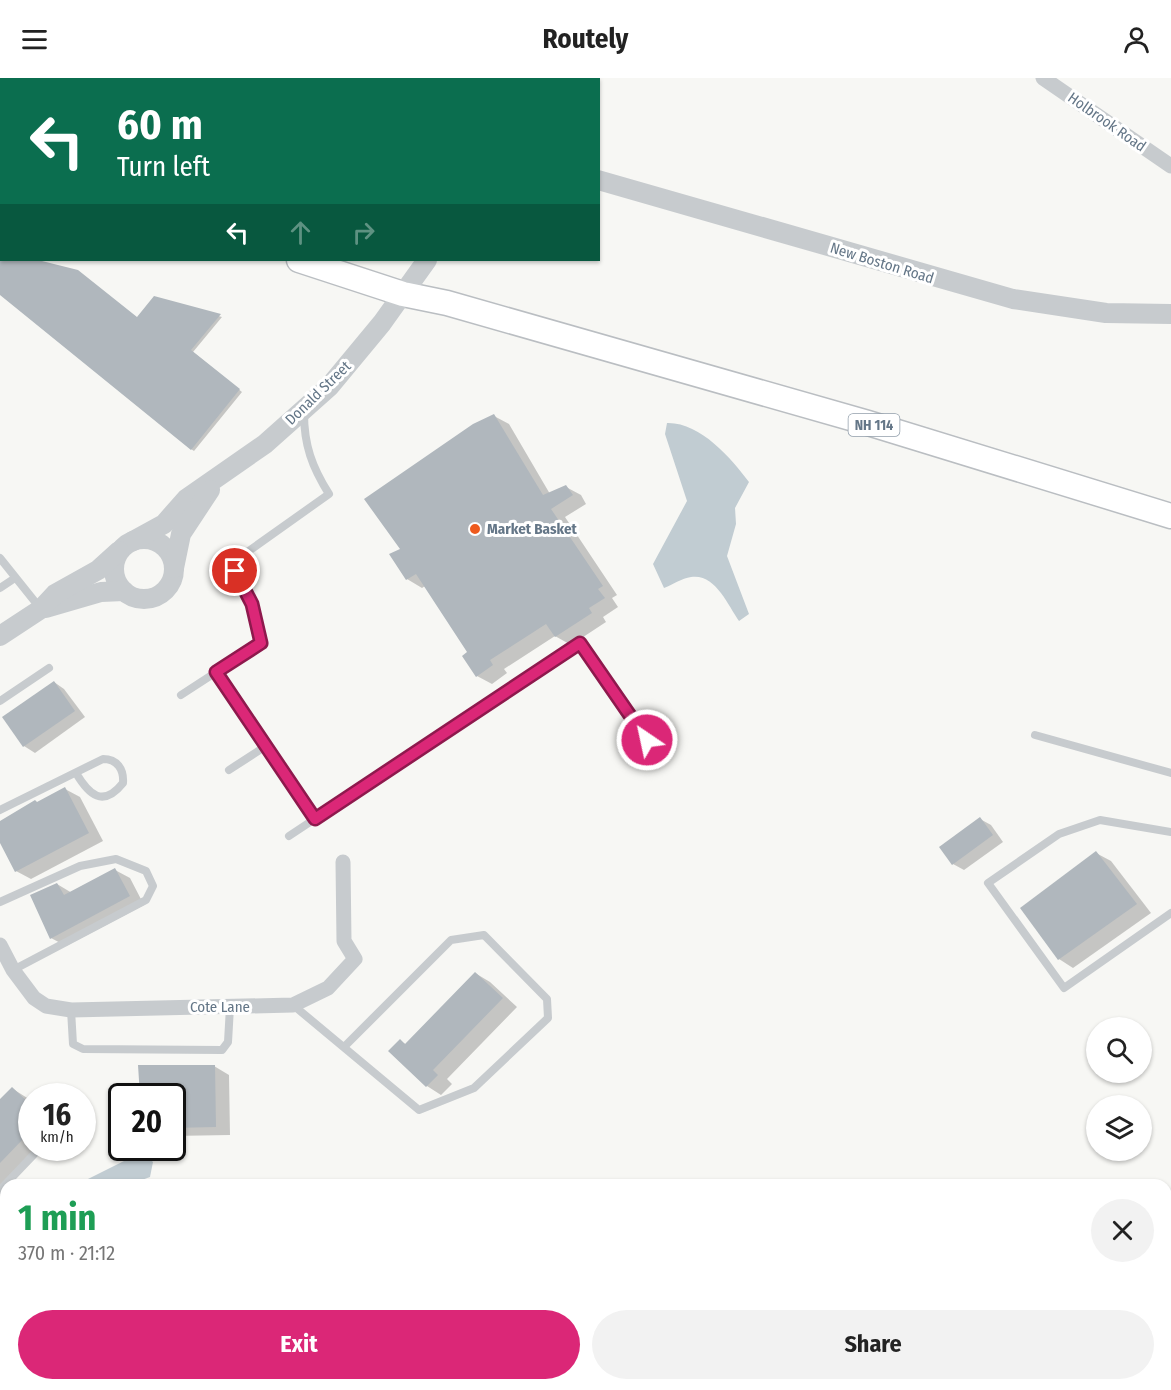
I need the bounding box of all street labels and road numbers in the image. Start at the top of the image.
street label: Holbrook Road [1065,88,1149,156]
street label: New Boston Road [828,239,936,287]
street label: Donald Street [282,357,355,429]
road number: NH 114 [848,414,900,436]
street label: Cote Lane [190,998,250,1016]

